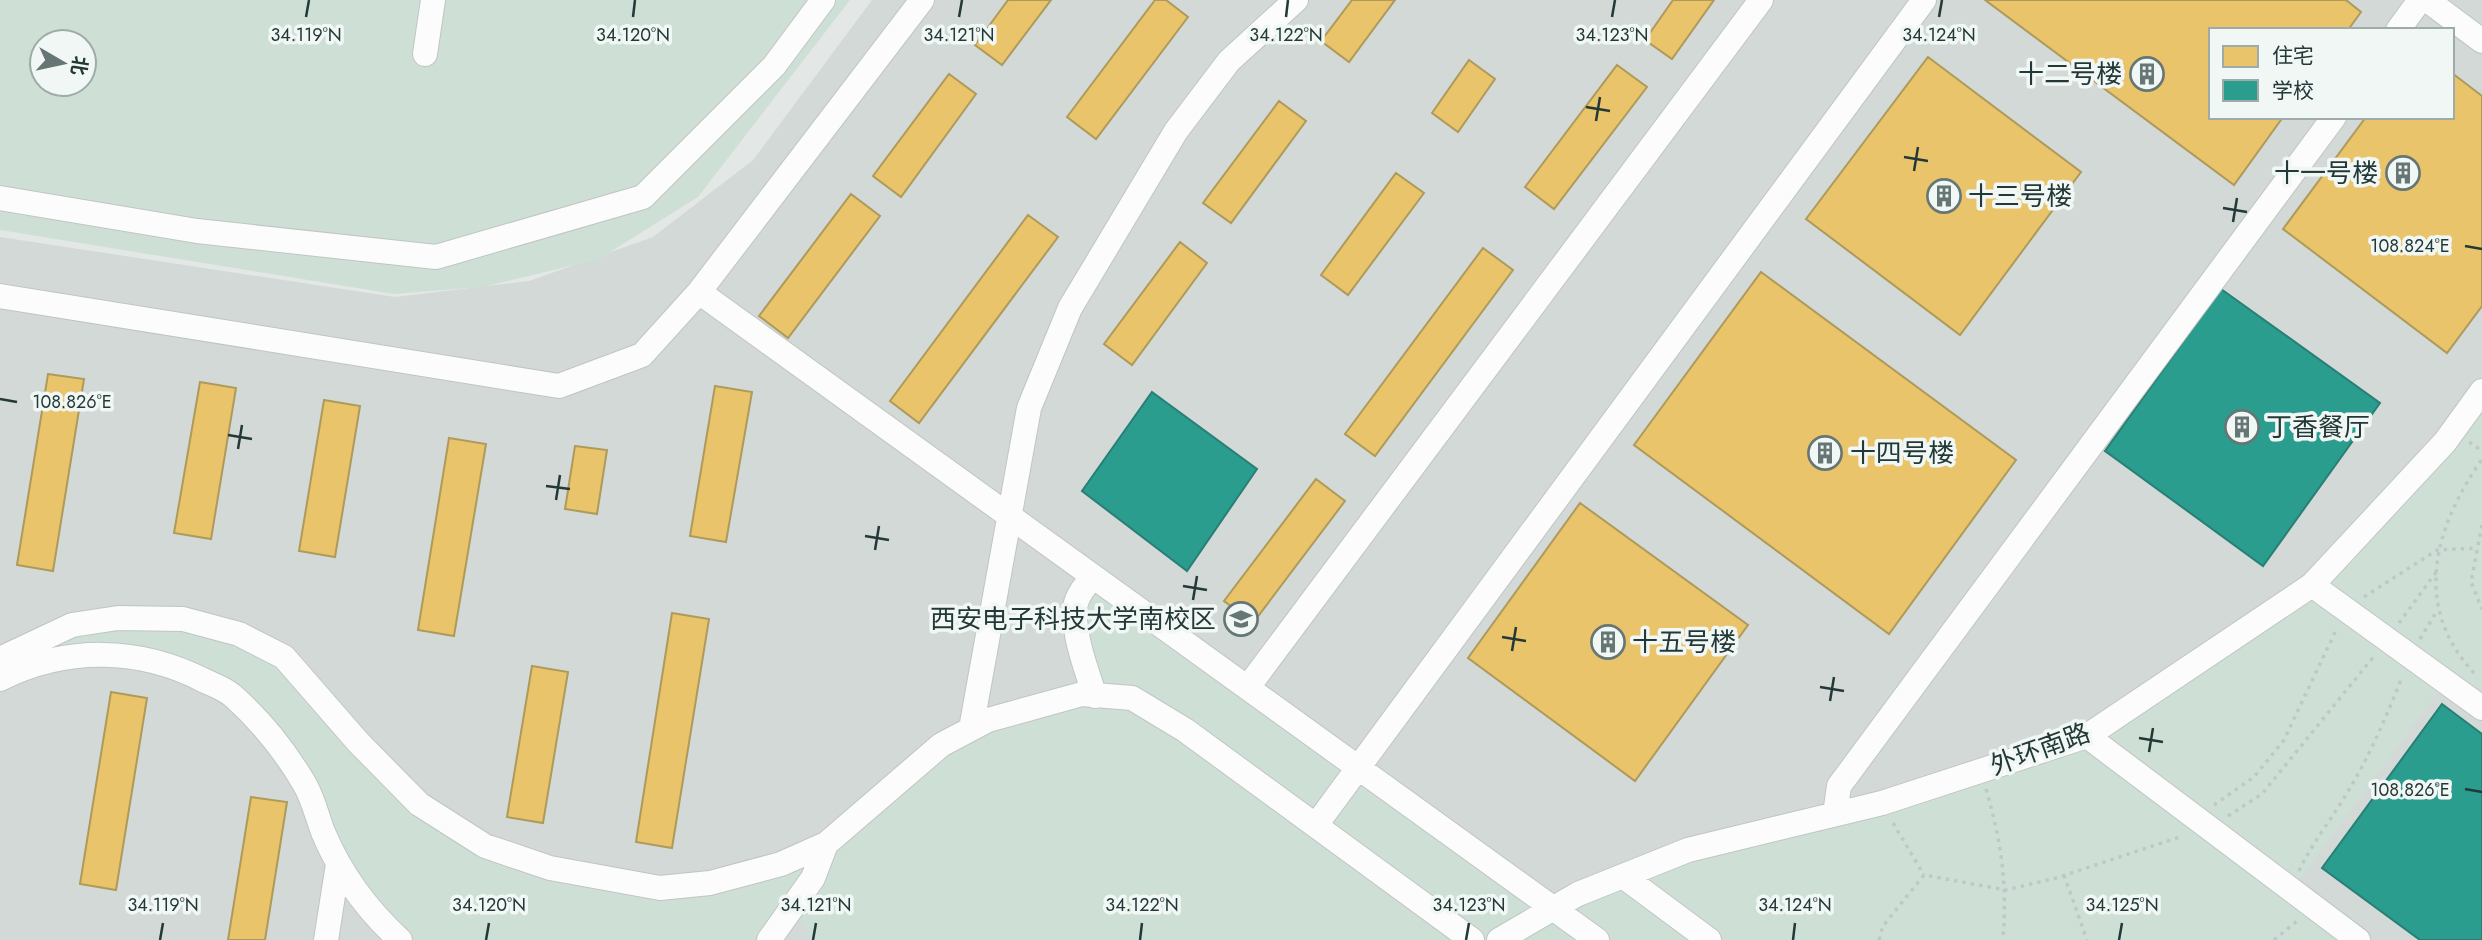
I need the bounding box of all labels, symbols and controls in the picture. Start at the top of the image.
text: 34.119°N [270,22,342,48]
text: 34.120°N [596,22,670,48]
text: 34.121°N [923,22,995,48]
text: 34.122°N [1249,22,1323,48]
text: 34.123°N [1576,22,1648,48]
text: 34.124°N [1902,22,1976,48]
north arrow [28,28,98,98]
legend [2209,28,2454,119]
text: 住宅 [2272,41,2314,71]
text: 北 [64,54,94,77]
place label: 十二号楼 [2018,55,2122,93]
building icon: 十二号楼 [2128,55,2166,93]
text: 学校 [2272,76,2314,106]
place label: 十一号楼 [2274,154,2378,192]
building icon: 十一号楼 [2384,154,2422,192]
building icon: 十三号楼 [1925,177,1963,215]
place label: 十三号楼 [1968,177,2072,215]
text: 108.824°E [2370,233,2450,259]
text: 108.826°E [32,389,112,415]
building icon: 丁香餐厅 [2223,408,2261,446]
place label: 丁香餐厅 [2266,408,2370,446]
building icon: 十四号楼 [1806,434,1844,472]
place label: 十四号楼 [1850,434,1954,472]
place label: 西安电子科技大学南校区 [930,600,1216,638]
school or university icon: 西安电子科技大学南校区 [1222,600,1260,638]
building icon: 十五号楼 [1589,623,1627,661]
place label: 十五号楼 [1632,623,1736,661]
street label: 外环南路 [1985,713,2095,785]
text: 108.826°E [2370,777,2450,803]
text: 34.119°N [127,892,199,918]
text: 34.120°N [452,892,526,918]
text: 34.121°N [780,892,852,918]
text: 34.122°N [1105,892,1179,918]
text: 34.123°N [1433,892,1505,918]
text: 34.124°N [1758,892,1832,918]
text: 34.125°N [2085,892,2159,918]

